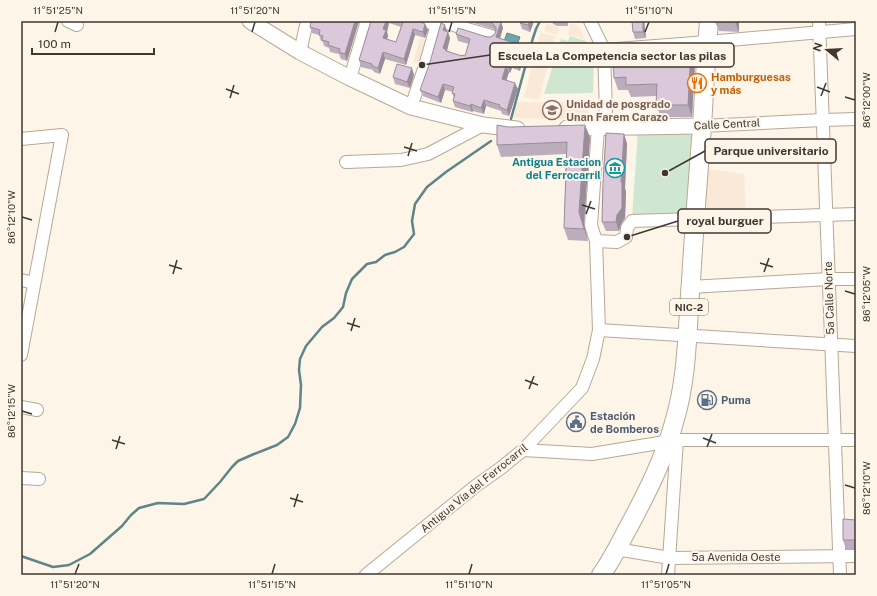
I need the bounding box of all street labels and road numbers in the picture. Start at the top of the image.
street label: Calle Central [694,116,760,132]
street label: 5a Calle Norte [822,261,836,335]
road number: NIC-2 [670,299,708,315]
street label: Antigua Vía del Ferrocarril [418,441,530,535]
street label: 5a Avenida Oeste [691,551,781,563]

